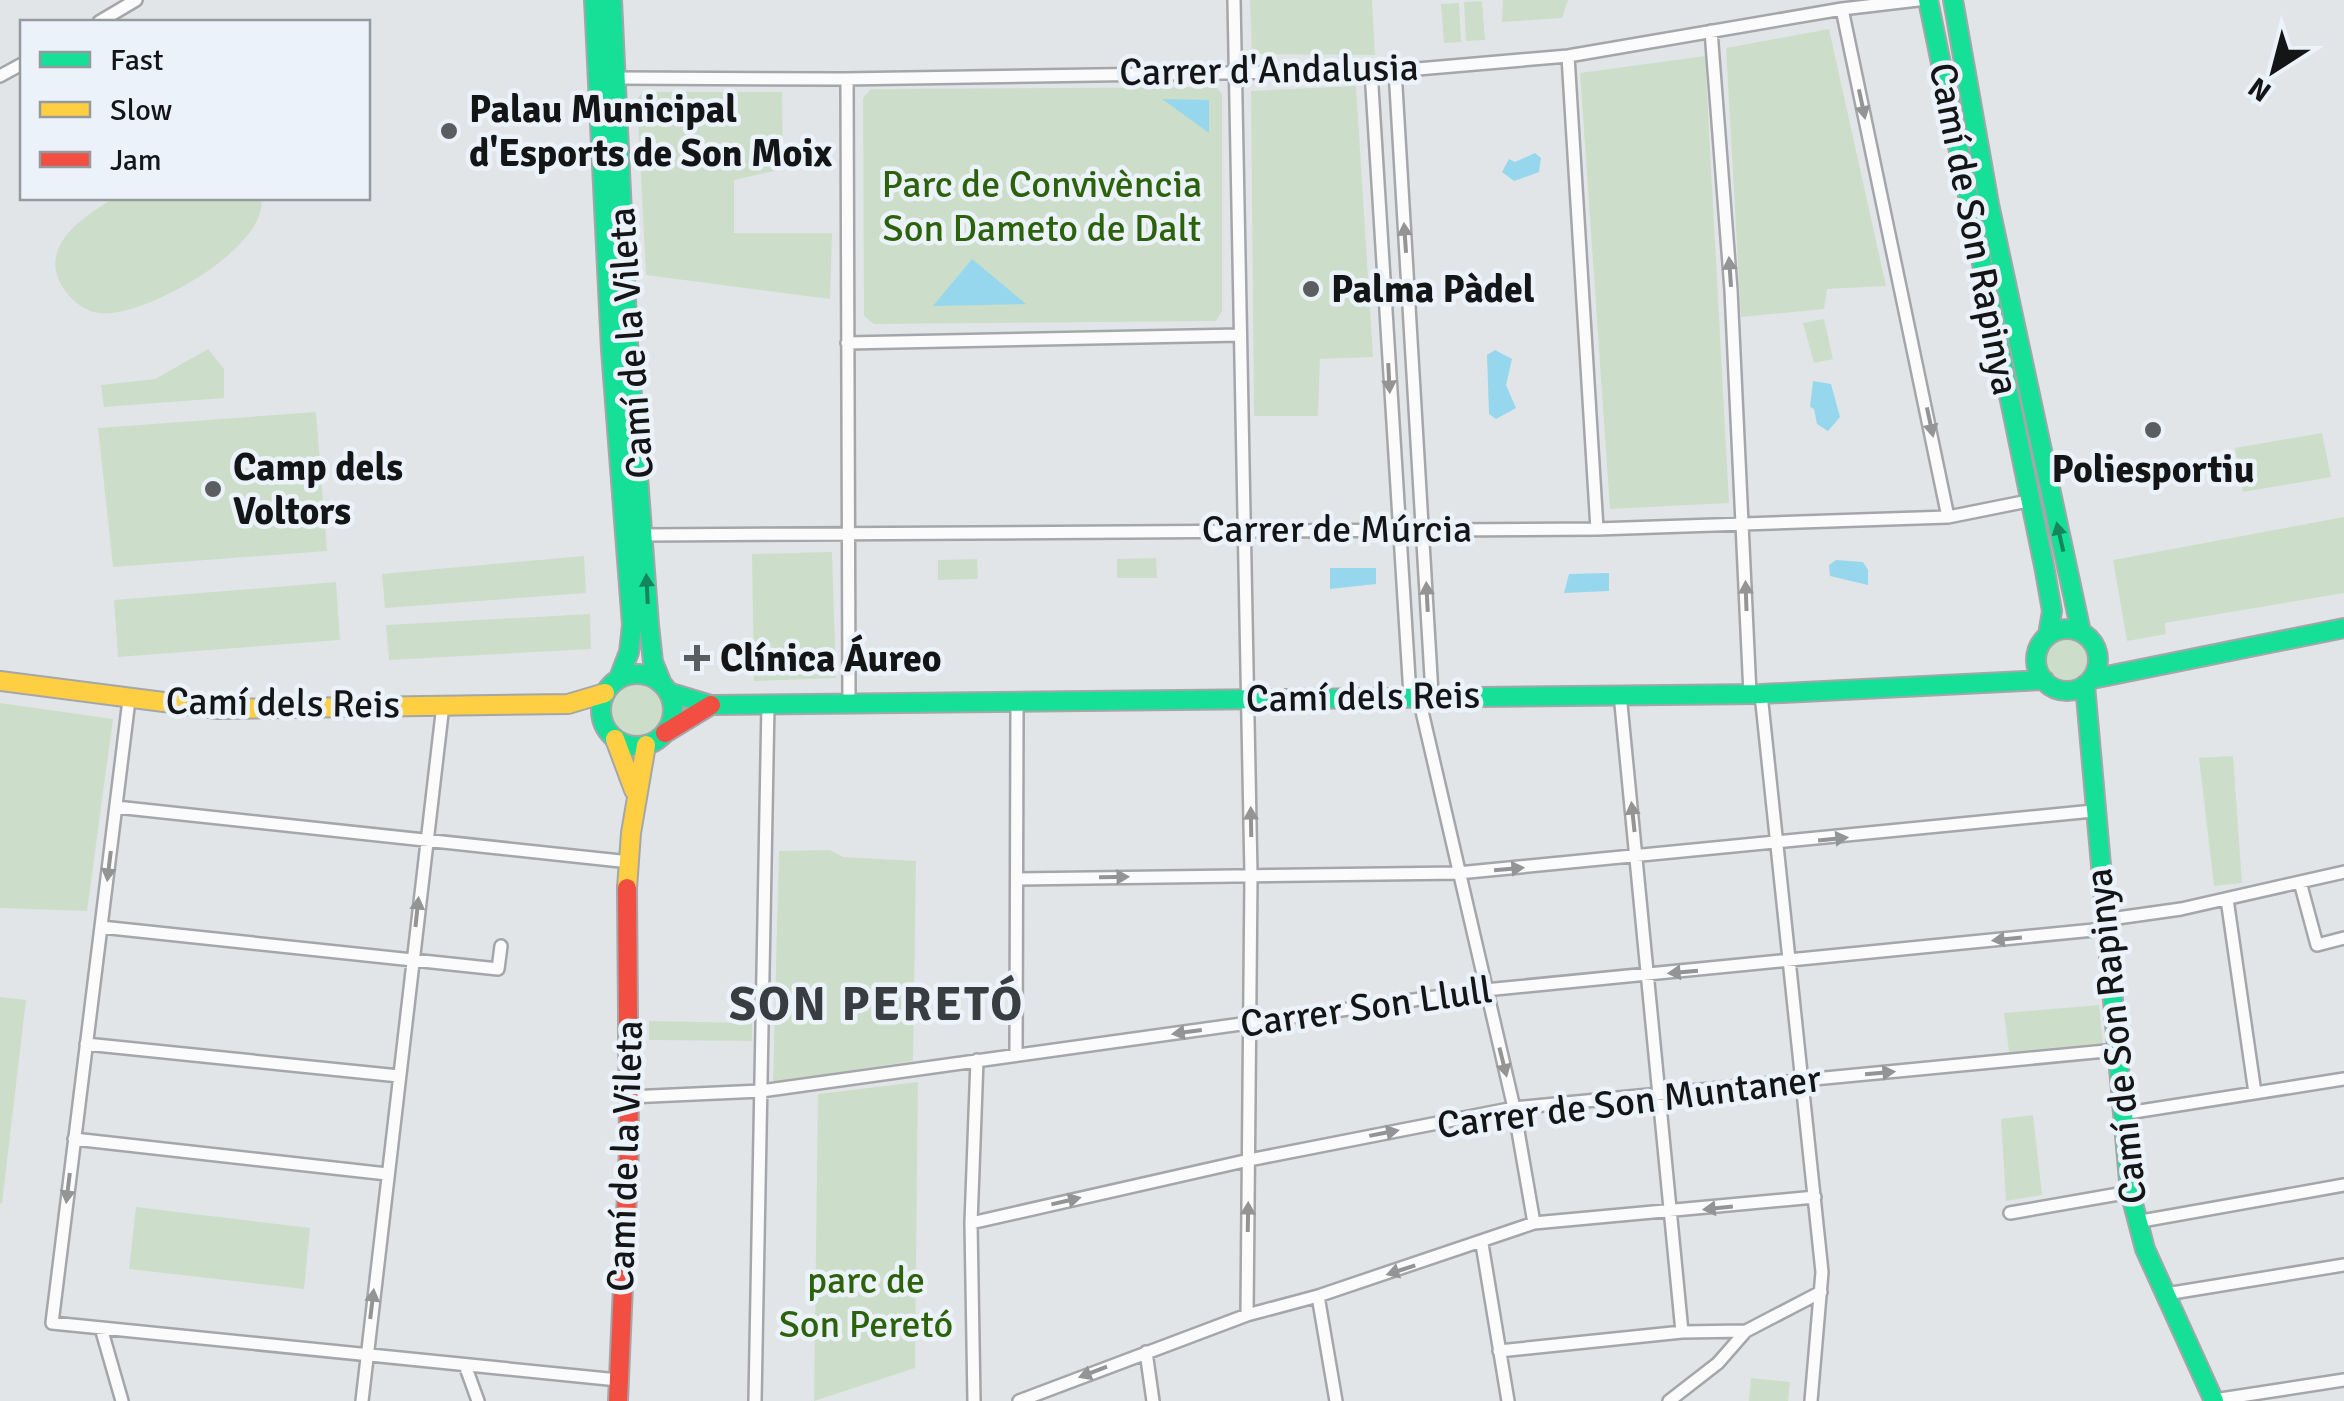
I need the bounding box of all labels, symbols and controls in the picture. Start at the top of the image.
legend [20,20,370,200]
north arrow [2224,20,2324,120]
text: Fast [110,42,163,79]
street label: Carrer d'Andalusia [1119,44,1419,96]
street label: Camí de Son Rapinya [1919,59,2029,399]
text: N [2242,70,2278,109]
place label: Palau Municipal d'Esports de Son Moix [469,86,833,177]
one-way arrow [1855,89,1871,120]
text: Slow [110,92,172,129]
marker: Palau Municipal d'Esports de Son Moix [438,120,460,142]
text: Jam [110,142,162,179]
park label: Parc de Convivència Son Dameto de Dalt [882,161,1202,252]
street label: Camí de la Vileta [598,206,664,480]
one-way arrow [1396,221,1412,253]
one-way arrow [1721,255,1737,287]
place label: Palma Pàdel [1331,266,1535,313]
marker: Palma Pàdel [1300,278,1322,300]
one-way arrow [1381,362,1397,394]
one-way arrow [1923,407,1939,438]
marker: Poliesportiu [2142,419,2164,441]
place label: Camp dels Voltors [233,444,403,535]
place label: Poliesportiu [2051,446,2255,493]
marker: Camp dels Voltors [202,478,224,500]
street label: Carrer de Múrcia [1202,506,1472,553]
one-way arrow [2052,521,2067,552]
one-way arrow [639,572,655,604]
one-way arrow [1737,580,1753,612]
one-way arrow [1419,581,1435,613]
place label: Clínica Áureo [720,634,942,682]
marker: Clínica Áureo [684,645,710,671]
street label: Camí dels Reis [1245,671,1481,723]
street label: Camí dels Reis [165,677,401,729]
one-way arrow [1624,801,1640,833]
one-way arrow [1242,806,1258,838]
one-way arrow [1818,831,1849,847]
one-way arrow [100,851,116,882]
one-way arrow [1494,860,1526,876]
street label: Camí de Son Rapinya [2075,866,2157,1206]
one-way arrow [1099,869,1131,885]
one-way arrow [409,895,425,927]
one-way arrow [1990,932,2022,948]
one-way arrow [1667,965,1699,981]
street label: Carrer Son Llull [1237,966,1495,1048]
district label: SON PERETÓ [729,974,1025,1034]
street label: Camí de la Vileta [597,1019,653,1293]
one-way arrow [1171,1024,1202,1040]
one-way arrow [1496,1047,1511,1078]
street label: Carrer de Son Muntaner [1434,1055,1824,1149]
one-way arrow [1865,1065,1896,1081]
one-way arrow [1369,1125,1400,1141]
one-way arrow [60,1173,76,1205]
one-way arrow [1051,1193,1082,1208]
one-way arrow [1701,1200,1733,1216]
one-way arrow [1240,1201,1256,1233]
park label: parc de Son Peretó [779,1257,953,1348]
one-way arrow [1386,1263,1416,1278]
one-way arrow [364,1288,380,1319]
one-way arrow [1078,1365,1108,1380]

